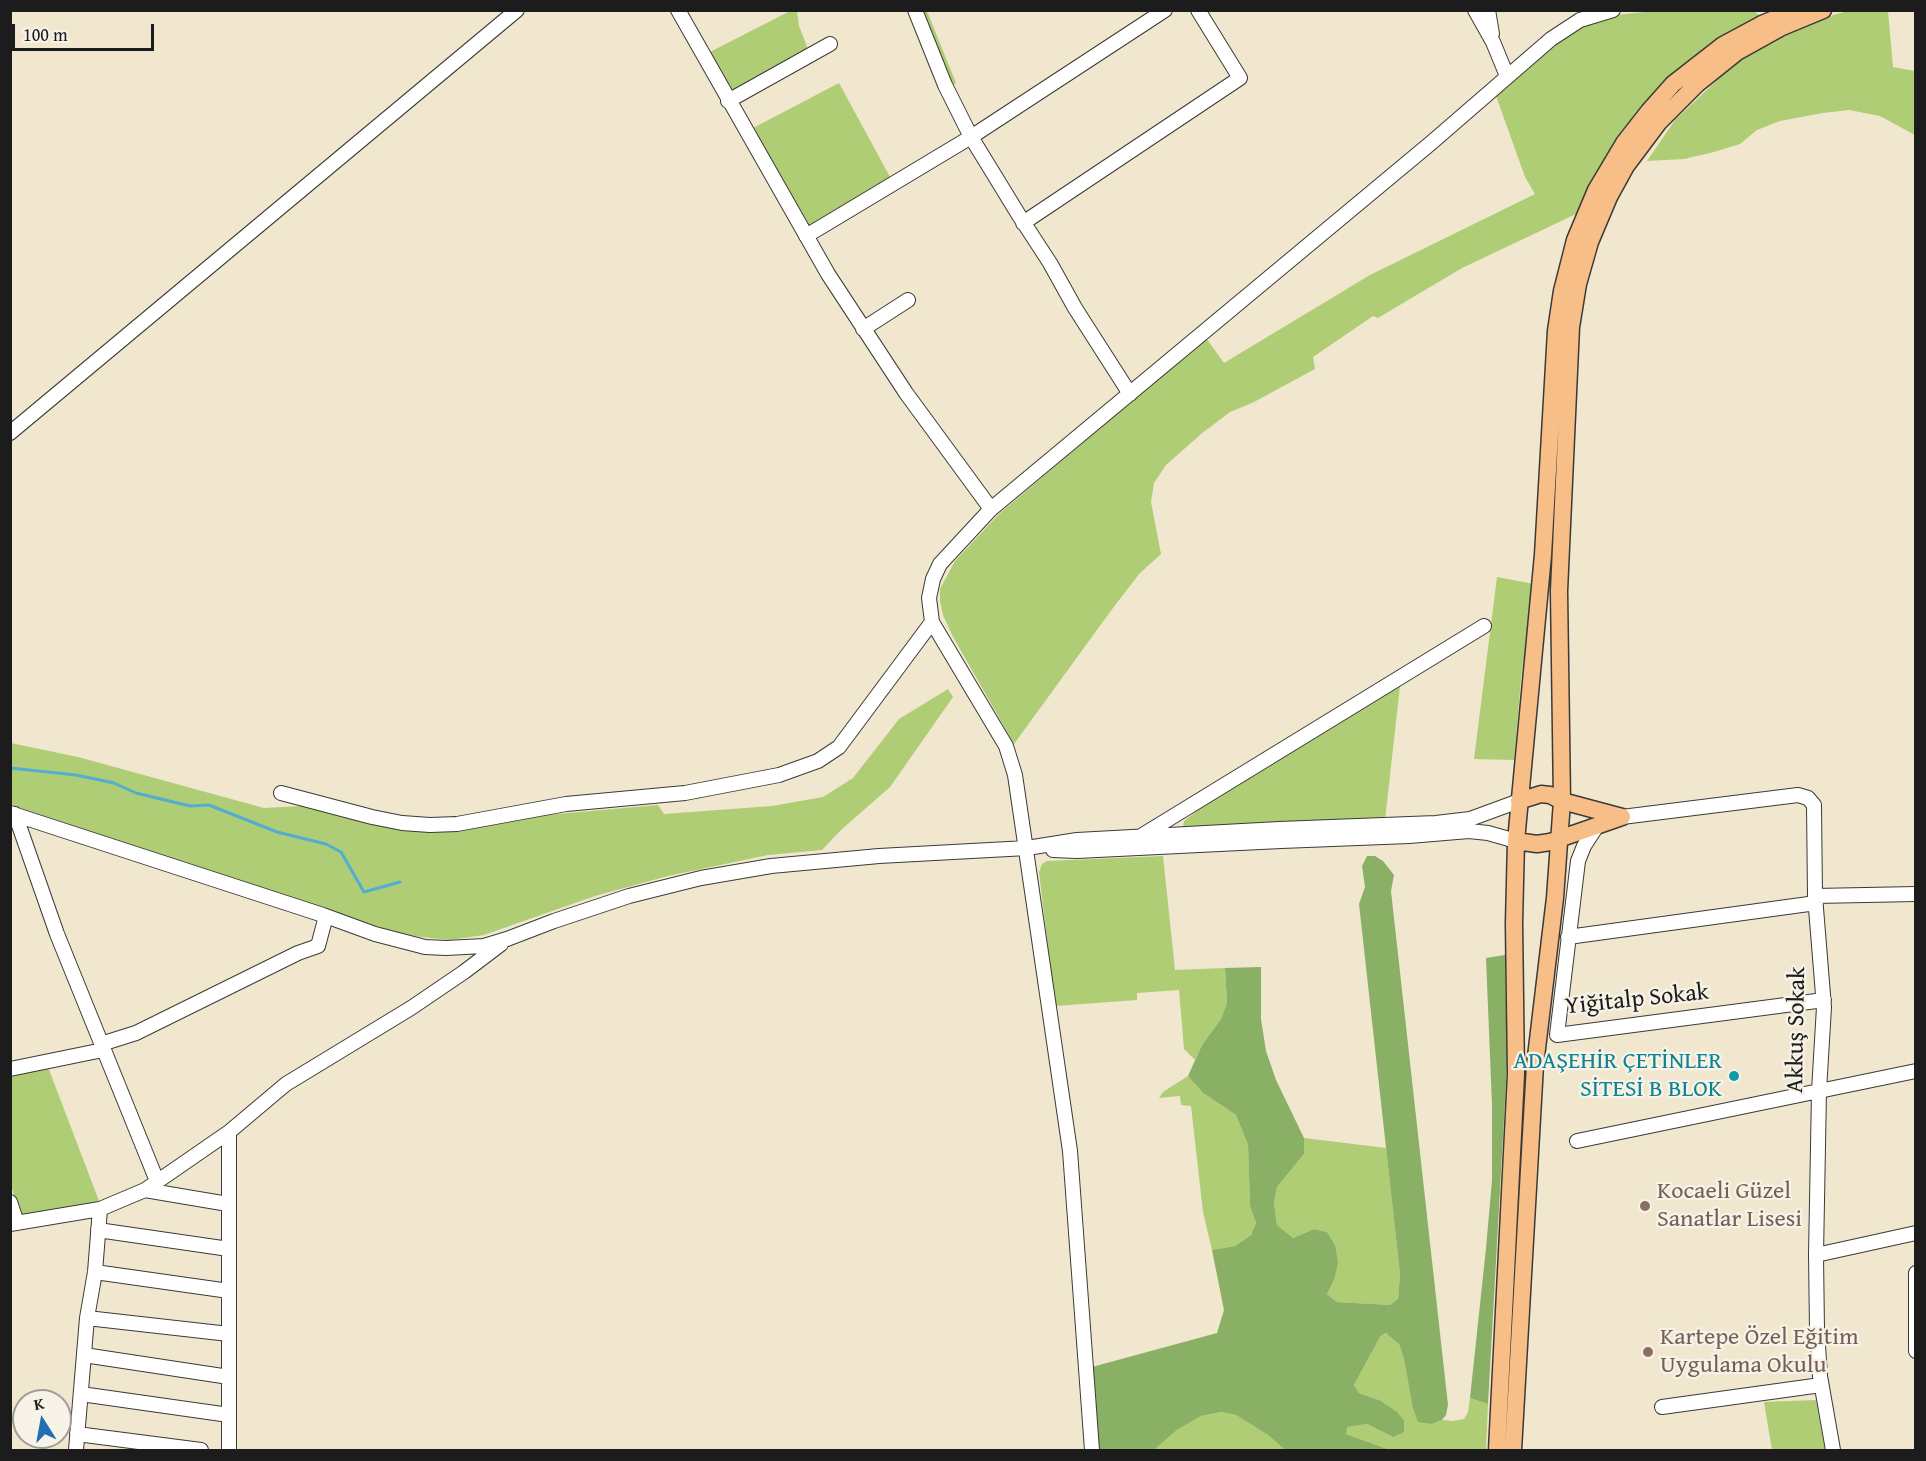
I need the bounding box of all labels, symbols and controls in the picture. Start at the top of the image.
scale bar [15,12,158,50]
text: 100 m [23,21,68,48]
street label: Akkuş Sokak [1781,967,1813,1093]
street label: Yiğitalp Sokak [1564,978,1710,1022]
place label: ADAŞEHİR ÇETİNLER SİTESİ B BLOK [1513,1048,1722,1104]
marker: ADAŞEHİR ÇETİNLER SİTESİ B BLOK [1727,1069,1741,1083]
place label: Kocaeli Güzel Sanatlar Lisesi [1657,1178,1802,1234]
marker: Kocaeli Güzel Sanatlar Lisesi [1638,1199,1652,1213]
place label: Kartepe Özel Eğitim Uygulama Okulu [1660,1324,1859,1380]
marker: Kartepe Özel Eğitim Uygulama Okulu [1641,1345,1655,1359]
north arrow [12,1389,72,1449]
text: K [32,1391,46,1416]

